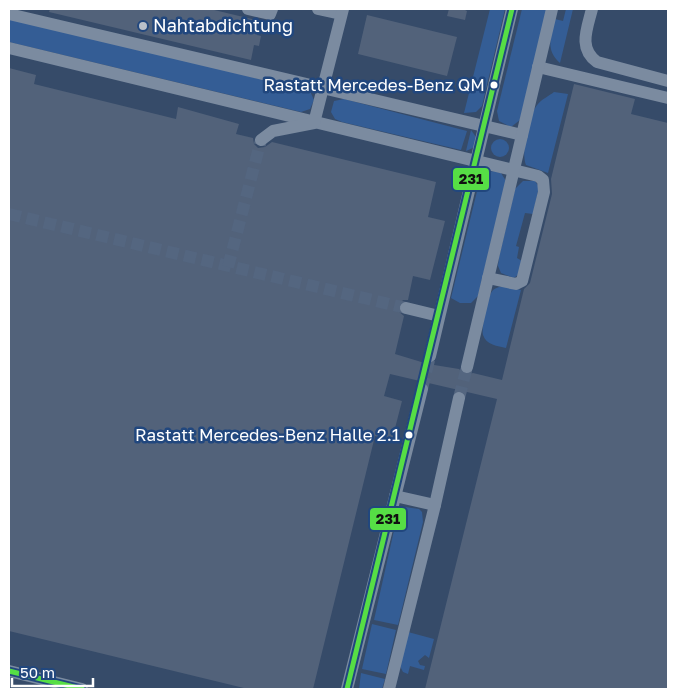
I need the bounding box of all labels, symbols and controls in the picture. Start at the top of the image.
place label: Nahtabdichtung [153,14,293,36]
marker: Nahtabdichtung [137,20,149,32]
place label: Rastatt Mercedes-Benz QM [263,74,485,95]
marker: Rastatt Mercedes-Benz QM [489,80,499,90]
line badge: 231 [452,167,490,191]
text: 231 [459,170,483,187]
place label: Rastatt Mercedes-Benz Halle 2.1 [135,424,400,445]
marker: Rastatt Mercedes-Benz Halle 2.1 [404,430,414,440]
line badge: 231 [369,507,407,531]
text: 231 [376,510,400,527]
scale bar [12,656,94,688]
text: 50 m [20,663,55,681]

